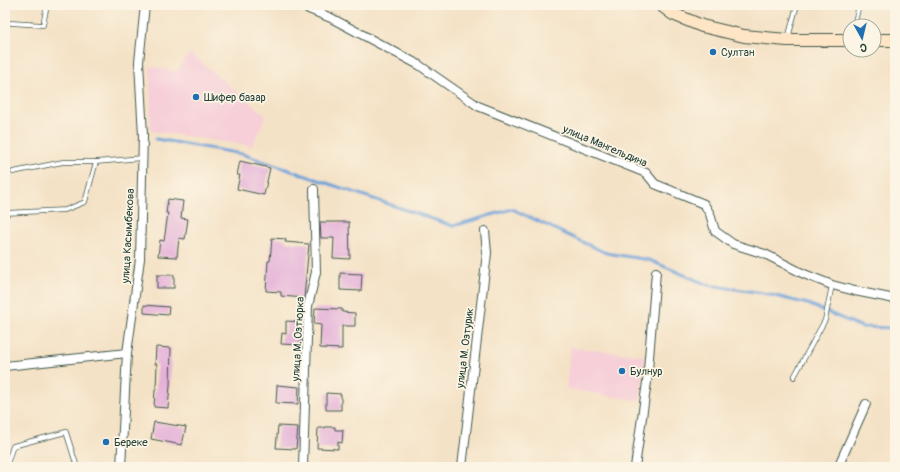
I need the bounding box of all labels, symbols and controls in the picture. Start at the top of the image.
north arrow [842,18,882,58]
text: С [859,40,868,54]
place label: Султан [721,46,754,59]
marker: Султан [708,47,718,57]
place label: Шифер базар [204,91,266,104]
marker: Шифер базар [191,92,201,102]
street label: улица Мангельдина [560,122,649,170]
street label: улица Касымбекова [119,188,137,285]
street label: улица М. Озтюрка [289,296,307,383]
street label: улица М. Озтурик [454,307,476,390]
place label: Булнур [630,365,662,378]
marker: Булнур [617,366,627,376]
place label: Береке [114,436,148,449]
marker: Береке [101,437,111,447]

